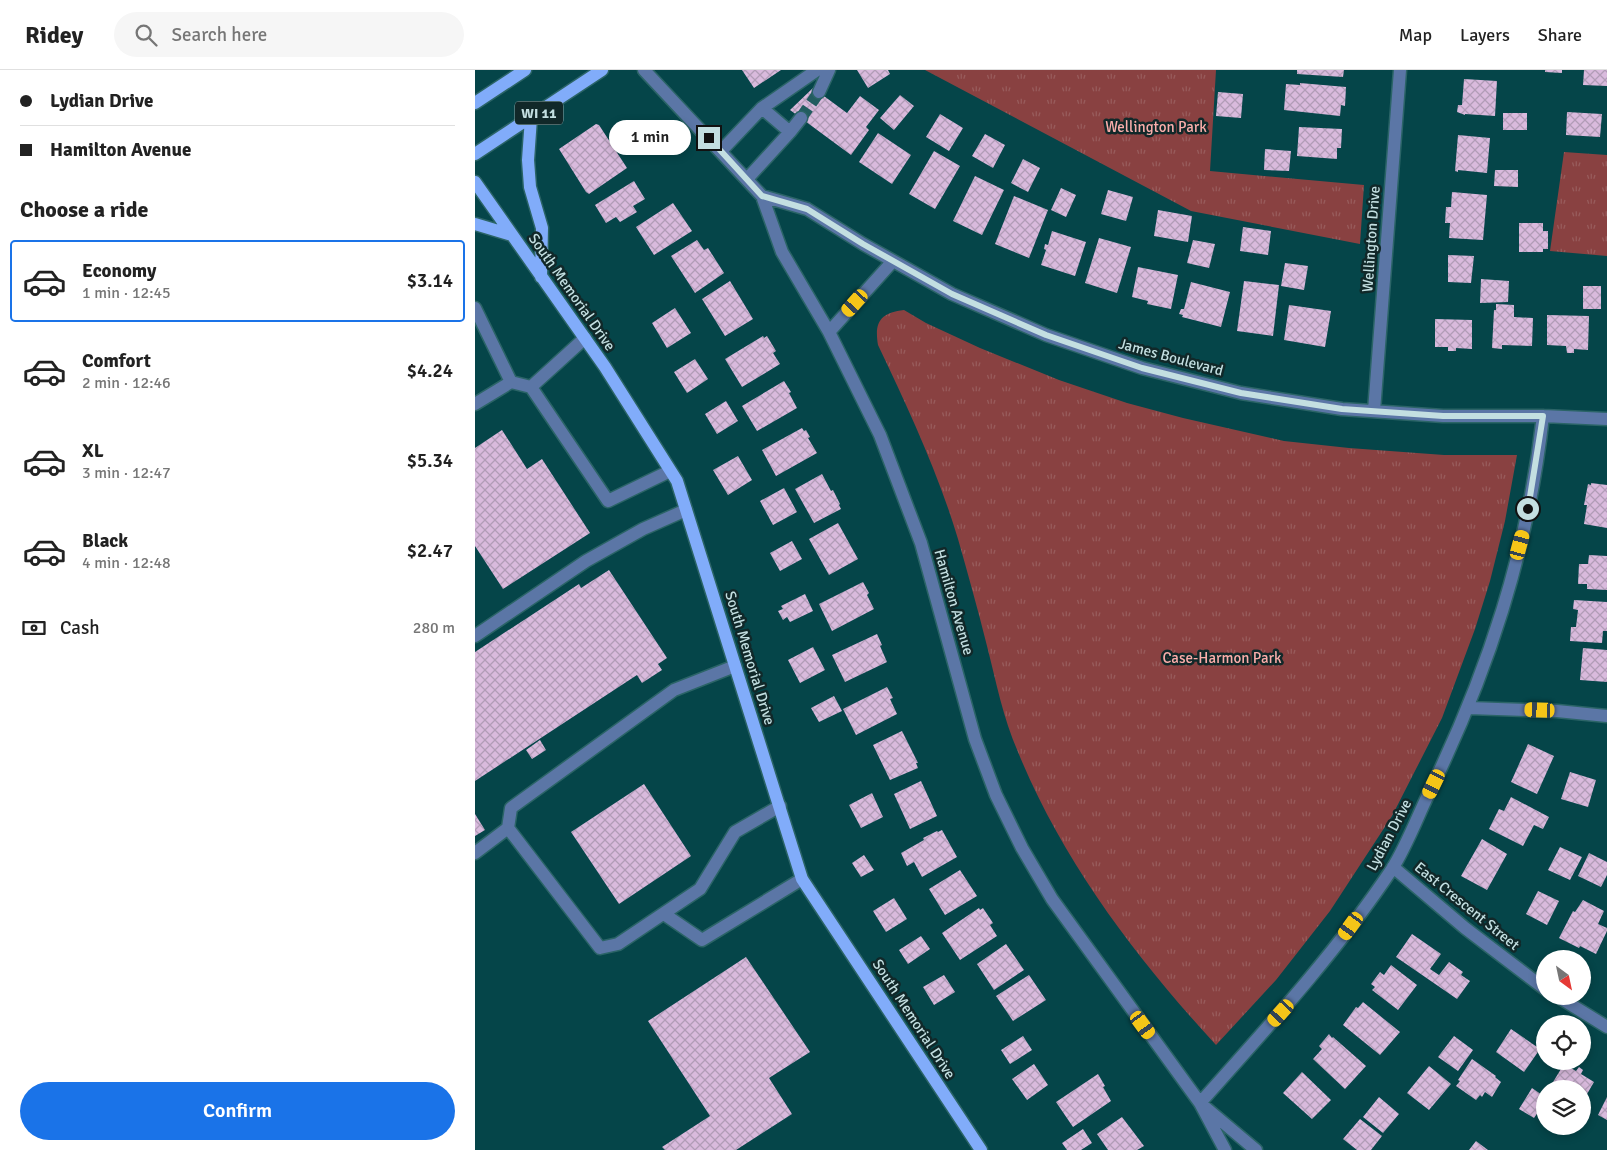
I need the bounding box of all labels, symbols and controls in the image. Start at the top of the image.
search box [114,12,464,57]
text: Ridey [25,20,84,50]
icon: search [132,21,160,49]
text: Search here [172,23,267,47]
text: Map [1399,24,1432,46]
text: Layers [1460,24,1510,46]
text: Share [1538,24,1582,46]
text: Lydian Drive [50,89,153,113]
road number: WI 11 [515,102,563,124]
park label: Wellington Park [1105,118,1207,136]
callout: 1 min [609,120,691,156]
text: 1 min [631,127,669,147]
route end [698,127,720,149]
text: Hamilton Avenue [50,138,191,162]
street label: Wellington Drive [1358,185,1384,293]
text: Choose a ride [20,196,148,223]
street label: South Memorial Drive [525,230,619,354]
icon: car [22,259,67,304]
text: Economy [82,259,156,283]
text: $3.14 [407,269,453,293]
text: 1 min · 12:45 [82,283,171,303]
car [839,287,870,319]
street label: James Boulevard [1117,334,1225,380]
icon: car [22,349,67,394]
text: Comfort [82,349,151,373]
text: $4.24 [407,359,453,383]
text: 2 min · 12:46 [82,373,171,393]
icon: car [22,439,67,484]
text: XL [82,439,104,463]
text: $5.34 [407,449,453,473]
text: 3 min · 12:47 [82,463,171,483]
route start [1517,498,1539,520]
icon: car [22,529,67,574]
text: Black [82,529,128,553]
car [1508,529,1531,561]
text: $2.47 [407,539,453,563]
street label: Hamilton Avenue [930,547,978,657]
text: 4 min · 12:48 [82,553,171,573]
street label: South Memorial Drive [721,589,779,727]
icon: cash [20,614,48,642]
text: Cash [60,616,100,640]
text: 280 m [413,618,455,638]
park label: Case-Harmon Park [1162,649,1282,667]
car [1524,702,1555,718]
car [1420,767,1447,801]
street label: Lydian Drive [1363,796,1415,874]
street label: East Crescent Street [1411,858,1523,954]
car [1336,909,1365,943]
north arrow [1536,950,1591,1005]
map controls [1536,950,1591,1135]
street label: South Memorial Drive [869,956,959,1082]
car [1265,997,1296,1029]
car [1128,1008,1157,1042]
button: locate [1536,1015,1591,1070]
button: layers [1536,1080,1591,1135]
button: Confirm [20,1082,455,1140]

